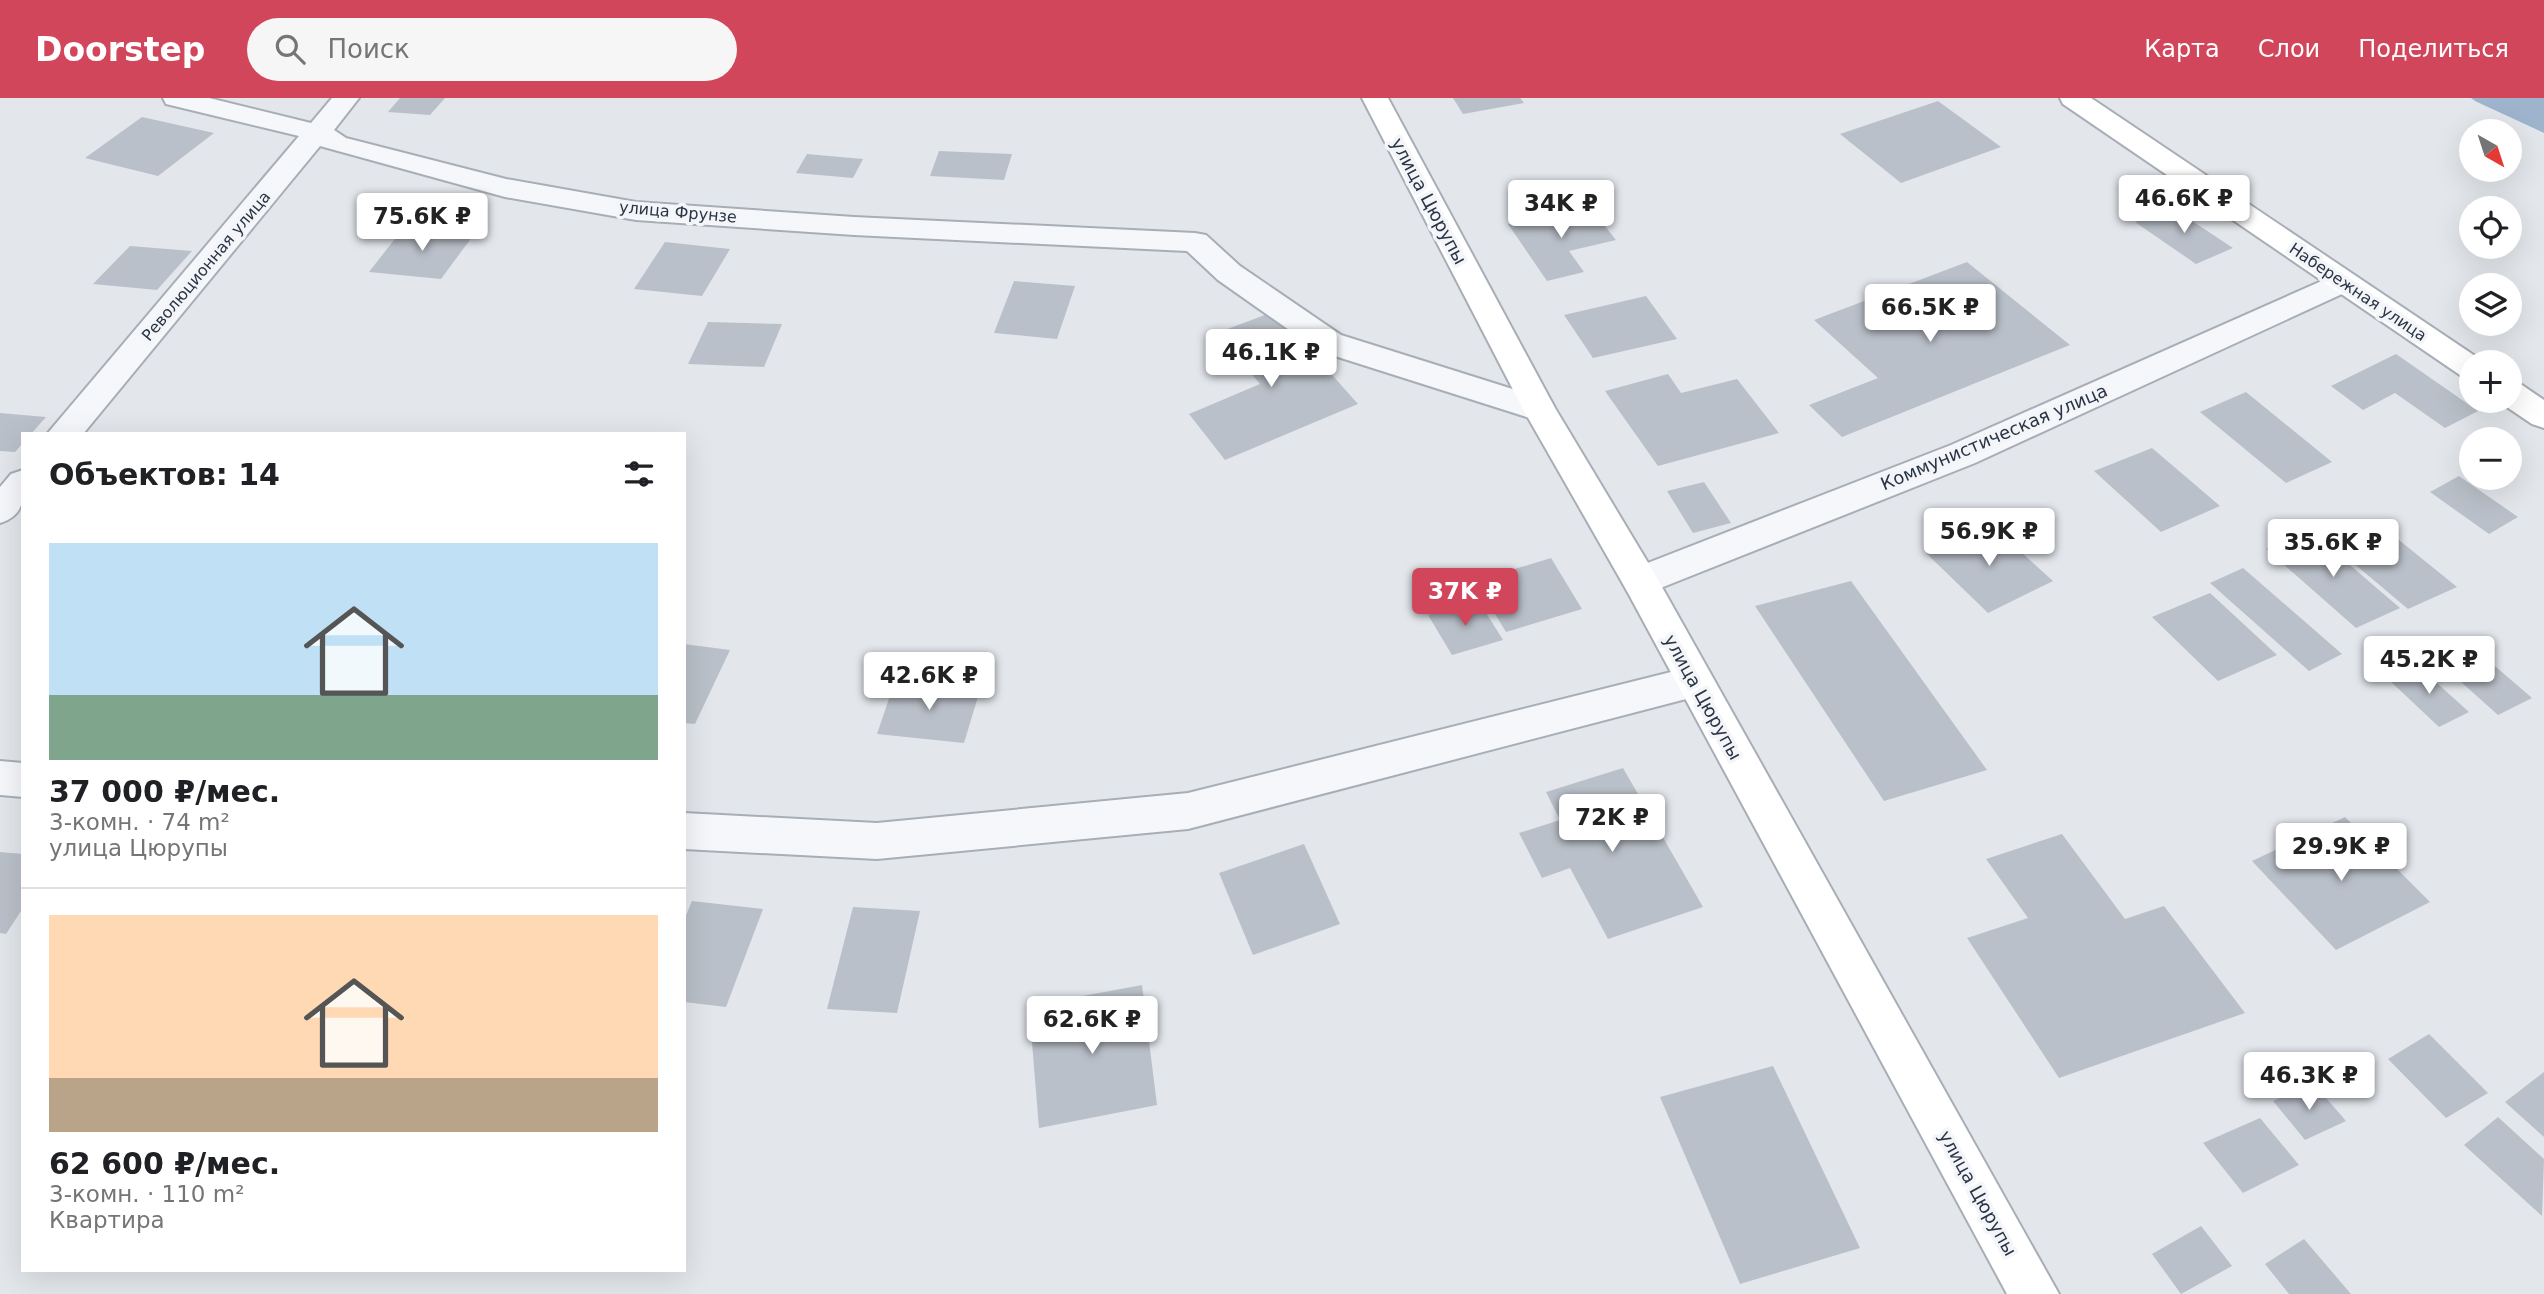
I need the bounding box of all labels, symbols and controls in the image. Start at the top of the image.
search box [247,18,737,81]
text: Doorstep [35,30,205,69]
icon: search [271,30,309,68]
text: Поиск [327,34,410,64]
text: Карта [2144,35,2220,63]
text: Слои [2258,35,2320,63]
text: Поделиться [2358,35,2509,63]
north arrow [2459,119,2522,182]
map controls [2459,119,2522,490]
street label: улица Цюрупы [1387,134,1471,268]
pin: 46.6K ₽ [2119,176,2249,235]
pin: 34K ₽ [1512,180,1610,240]
text: 46.6K ₽ [2135,185,2233,211]
street label: Революционная улица [138,187,274,345]
text: 34K ₽ [1524,190,1598,216]
pin: 75.6K ₽ [357,194,487,253]
button: locate [2459,196,2522,259]
street label: улица Фрунзе [618,197,738,227]
text: 75.6K ₽ [373,203,471,229]
street label: Набережная улица [2286,239,2430,345]
button: layers [2459,273,2522,336]
pin: 66.5K ₽ [1865,285,1995,344]
text: 66.5K ₽ [1881,294,1979,320]
pin: 46.1K ₽ [1206,330,1336,389]
text: 46.1K ₽ [1222,339,1320,365]
button: + [2459,350,2522,413]
street label: Коммунистическая улица [1877,380,2111,494]
button: − [2459,427,2522,490]
icon: filters [620,455,658,493]
text: Объектов: 14 [49,457,280,492]
pin: 56.9K ₽ [1924,508,2054,568]
text: 56.9K ₽ [1940,518,2038,544]
pin: 35.6K ₽ [2268,519,2398,579]
text: 35.6K ₽ [2284,529,2382,555]
pin: 37K ₽ [1416,568,1514,628]
text: 37K ₽ [1428,578,1502,604]
icon: home [291,588,417,714]
street label: улица Цюрупы [1660,631,1746,763]
pin: 45.2K ₽ [2364,636,2494,696]
text: 45.2K ₽ [2380,646,2478,672]
pin: 42.6K ₽ [864,652,994,712]
text: 42.6K ₽ [880,662,978,688]
text: 37 000 ₽/мес. [49,774,280,809]
pin: 72K ₽ [1563,794,1661,854]
text: 72K ₽ [1575,804,1649,830]
text: 3-комн. · 74 m² [49,809,230,835]
pin: 29.9K ₽ [2276,824,2406,883]
text: 29.9K ₽ [2292,833,2390,859]
text: улица Цюрупы [49,835,228,861]
icon: home [291,960,417,1086]
pin: 62.6K ₽ [1027,996,1157,1056]
text: 62.6K ₽ [1043,1006,1141,1032]
pin: 46.3K ₽ [2244,1052,2374,1112]
text: 46.3K ₽ [2260,1062,2358,1088]
street label: улица Цюрупы [1935,1127,2021,1259]
text: 62 600 ₽/мес. [49,1146,280,1181]
text: 3-комн. · 110 m² [49,1181,244,1207]
text: Квартира [49,1207,165,1233]

